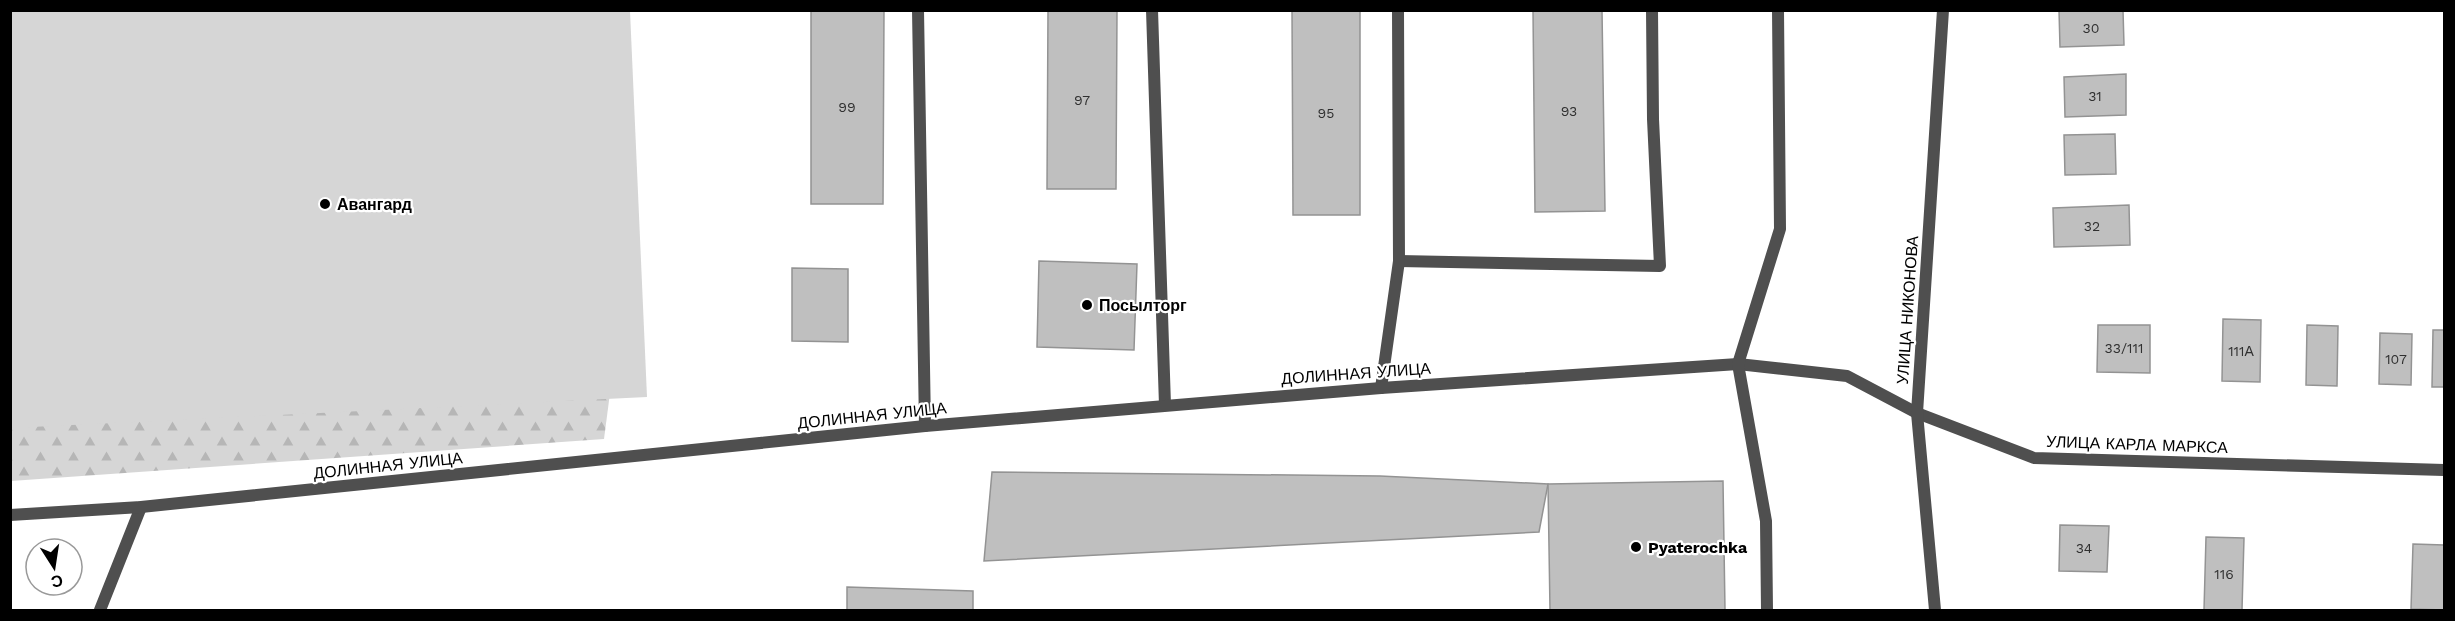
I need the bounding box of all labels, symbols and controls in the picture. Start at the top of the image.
house number: 30 [2083,20,2099,36]
house number: 31 [2088,88,2102,104]
house number: 97 [1074,92,1090,108]
house number: 99 [838,99,856,115]
house number: 93 [1561,103,1577,119]
house number: 95 [1318,105,1334,121]
place label: Авангард [337,195,412,214]
marker: Авангард [318,197,332,211]
house number: 32 [2084,218,2100,234]
street label: УЛИЦА НИКОНОВА [1893,235,1922,385]
place label: Посылторг [1099,296,1187,315]
marker: Посылторг [1080,298,1094,312]
house number: 33/111 [2105,340,2143,356]
house number: 111А [2228,343,2255,359]
house number: 107 [2385,351,2407,367]
street label: ДОЛИННАЯ УЛИЦА [1281,359,1432,388]
street label: ДОЛИННАЯ УЛИЦА [796,398,948,433]
street label: УЛИЦА КАРЛА МАРКСА [2046,432,2228,457]
street label: ДОЛИННАЯ УЛИЦА [312,448,464,483]
north arrow [24,537,84,597]
place label: Pyaterochka [1648,538,1748,557]
marker: Pyaterochka [1629,540,1643,554]
house number: 34 [2076,540,2092,556]
house number: 116 [2214,566,2234,582]
text: С [49,571,65,592]

